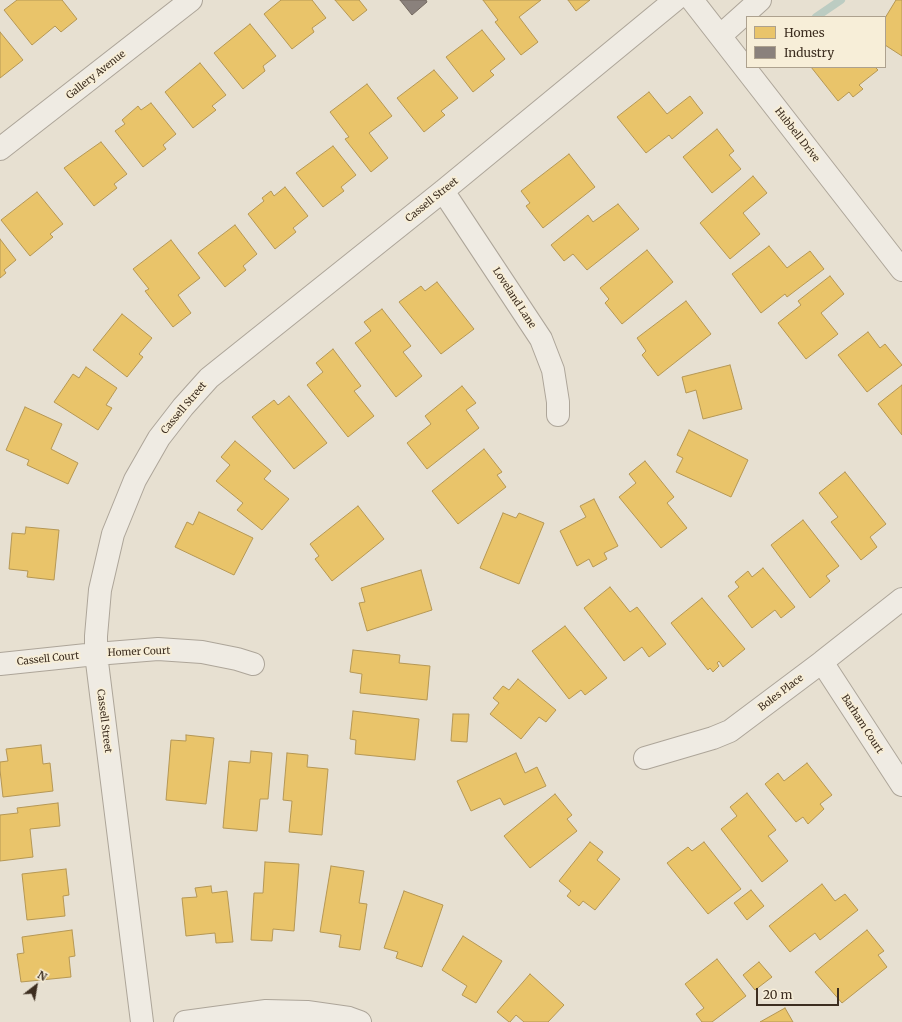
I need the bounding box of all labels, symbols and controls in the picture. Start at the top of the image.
legend [746,16,886,68]
text: Homes [784,25,825,40]
text: Industry [784,45,834,60]
street label: Gallery Avenue [64,48,128,102]
street label: Hubbell Drive [772,105,822,165]
street label: Cassell Street [403,175,461,225]
street label: Loveland Lane [490,265,538,331]
street label: Cassell Street [159,380,209,436]
street label: Homer Court [108,645,170,659]
street label: Cassell Court [16,650,80,668]
street label: Boles Place [756,672,806,714]
street label: Cassell Street [94,688,114,754]
street label: Barham Court [839,692,885,756]
north arrow [16,966,56,1006]
text: N [35,967,50,984]
scale bar [758,980,841,1006]
text: 20 m [763,987,792,1002]

